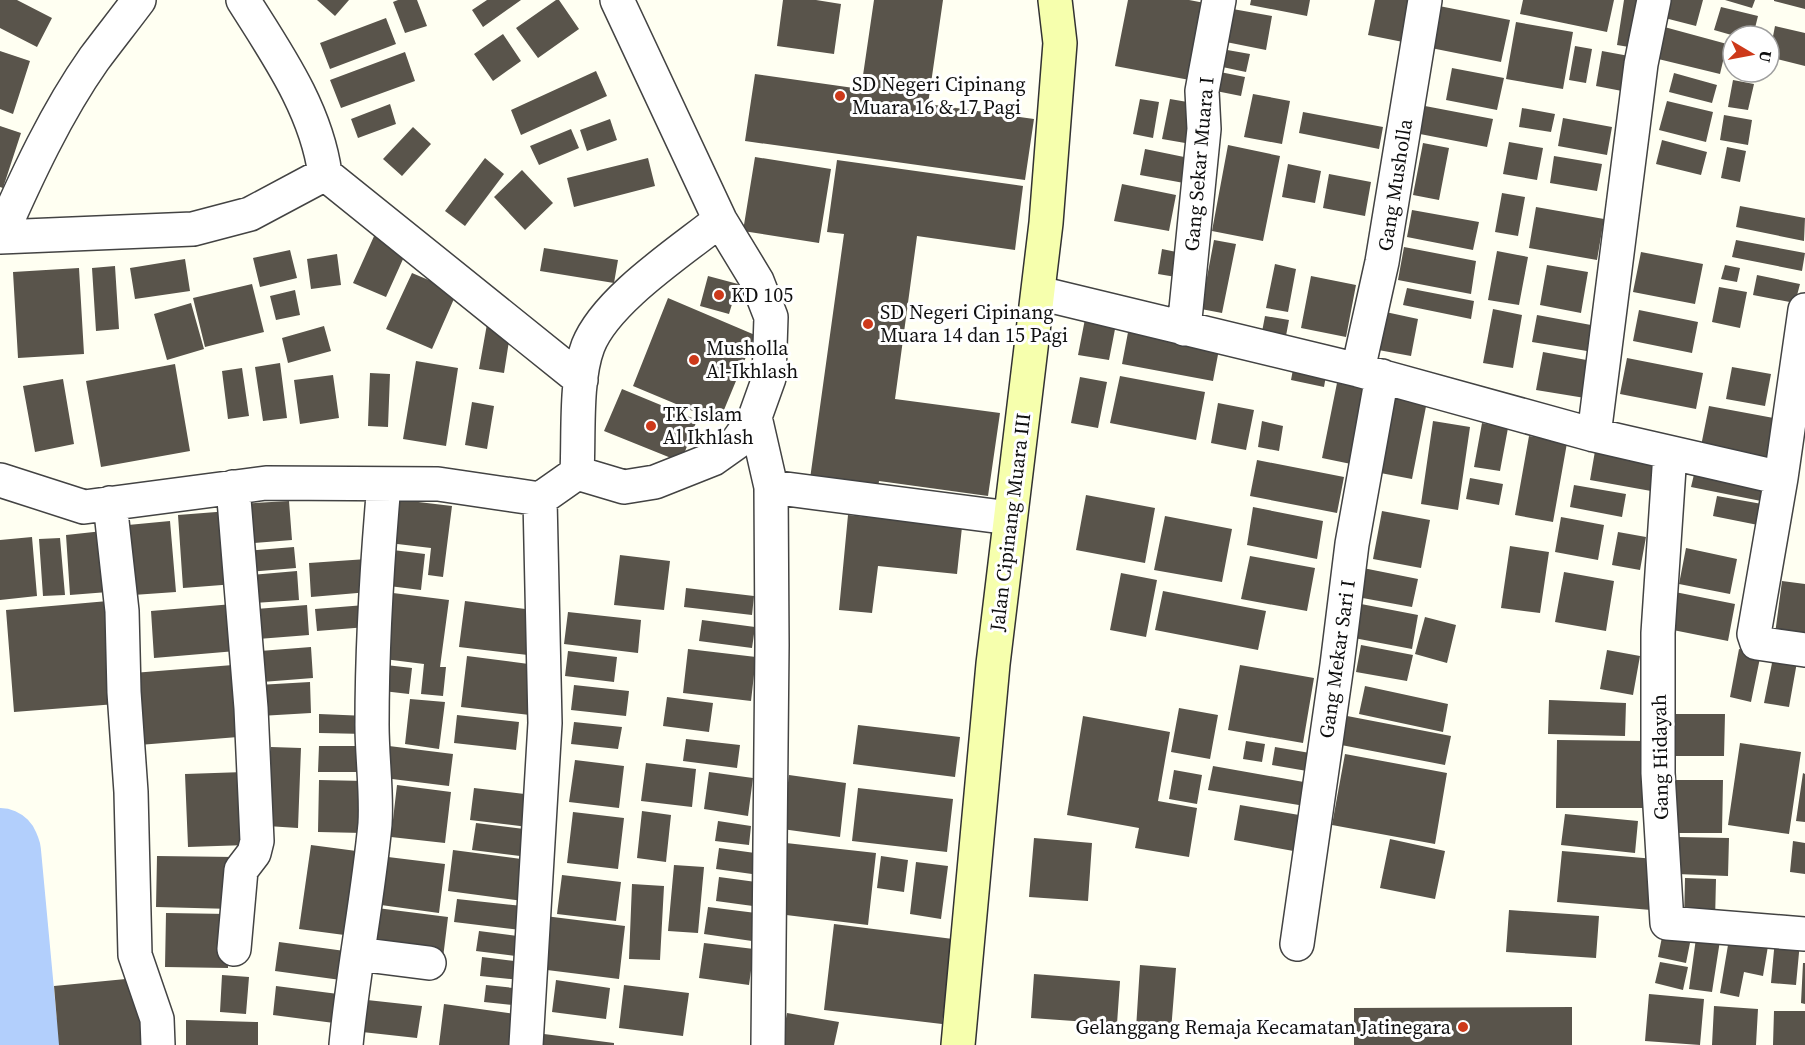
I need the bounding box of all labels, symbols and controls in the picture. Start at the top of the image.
north arrow [1721,24,1781,84]
text: U [1754,49,1778,65]
place label: SD Negeri Cipinang Muara 16 & 17 Pagi [852,70,1026,121]
street label: Gang Sekar Muara I [1177,76,1221,252]
marker: SD Negeri Cipinang Muara 16 & 17 Pagi [833,89,847,103]
street label: Gang Musholla [1371,116,1419,253]
place label: KD 105 [731,281,793,309]
marker: KD 105 [712,288,726,302]
place label: SD Negeri Cipinang Muara 14 dan 15 Pagi [880,298,1068,349]
marker: SD Negeri Cipinang Muara 14 dan 15 Pagi [861,317,875,331]
place label: Musholla Al-Ikhlash [706,334,798,385]
marker: Musholla Al-Ikhlash [687,353,701,367]
place label: TK Islam Al Ikhlash [663,400,754,451]
street label: Jalan Cipinang Muara III [983,411,1037,634]
marker: TK Islam Al Ikhlash [644,419,658,433]
street label: Gang Mekar Sari I [1312,578,1362,740]
street label: Gang Hidayah [1645,694,1675,820]
place label: Gelanggang Remaja Kecamatan Jatinegara [1076,1013,1452,1041]
marker: Gelanggang Remaja Kecamatan Jatinegara [1456,1020,1470,1034]

